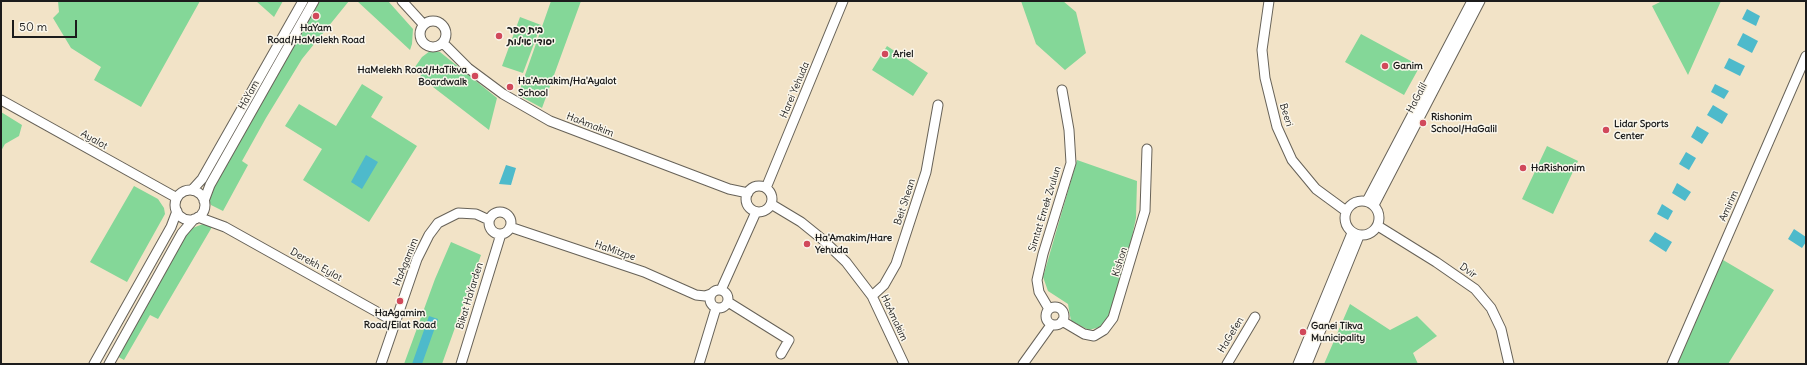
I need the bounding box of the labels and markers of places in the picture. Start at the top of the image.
marker: HaYam Road/HaMelekh Road [311,11,321,21]
place label: HaYam Road/HaMelekh Road [267,22,365,46]
place label: בית ספר יסודי אילות [507,24,555,48]
marker: בית ספר יסודי אילות [494,31,504,41]
place label: Ariel [893,48,913,60]
marker: Ariel [880,49,890,59]
place label: Ganim [1393,60,1423,72]
marker: Ganim [1380,61,1390,71]
place label: HaMelekh Road/HaTikva Boardwalk [358,64,467,88]
marker: HaMelekh Road/HaTikva Boardwalk [470,71,480,81]
place label: Ha'Amakim/Ha'Ayalot School [518,75,616,98]
marker: Ha'Amakim/Ha'Ayalot School [505,82,515,92]
place label: Rishonim School/HaGalil [1431,111,1497,134]
marker: Rishonim School/HaGalil [1418,118,1428,128]
place label: Lidar Sports Center [1614,118,1669,142]
marker: Lidar Sports Center [1601,125,1611,135]
place label: HaRishonim [1531,162,1585,174]
marker: HaRishonim [1518,163,1528,173]
place label: Ha'Amakim/Hare Yehuda [815,232,892,256]
marker: Ha'Amakim/Hare Yehuda [802,239,812,249]
marker: HaAgamim Road/Eilat Road [395,296,405,306]
place label: HaAgamim Road/Eilat Road [364,307,436,330]
place label: Ganei Tikva Municipality [1311,320,1365,344]
marker: Ganei Tikva Municipality [1298,327,1308,337]

